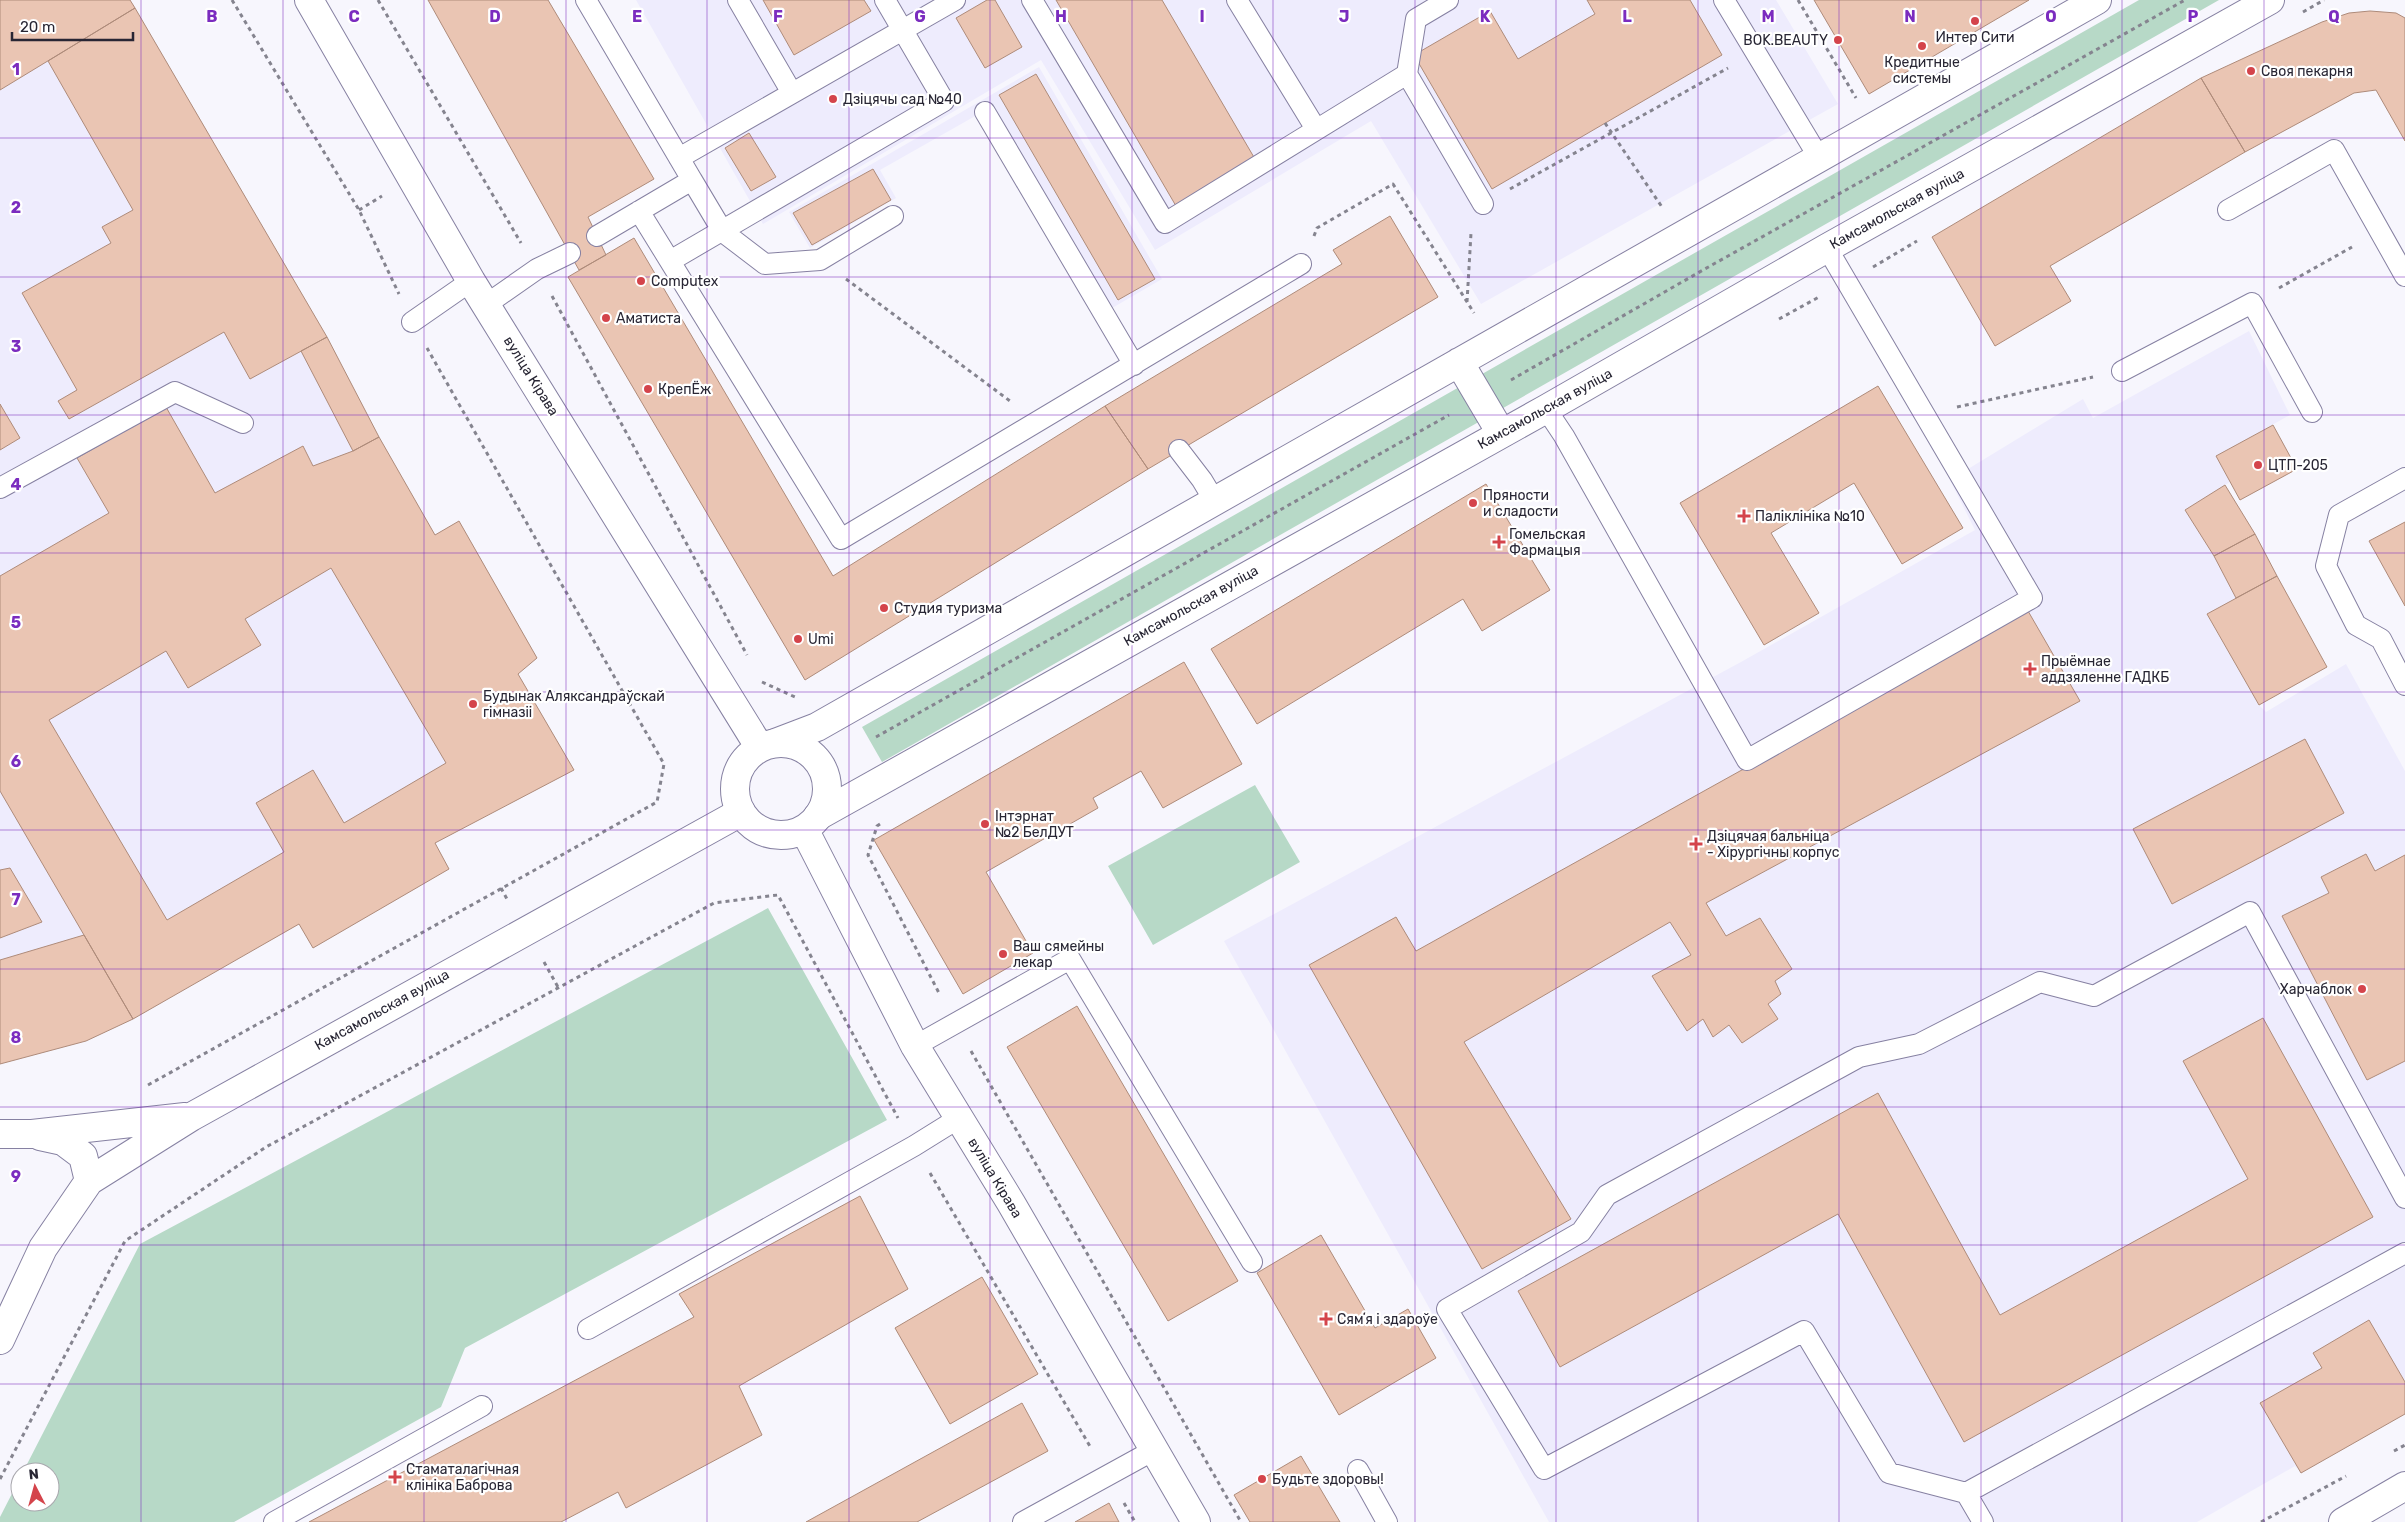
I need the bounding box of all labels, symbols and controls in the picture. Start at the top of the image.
text: B [206,7,218,26]
text: C [348,7,360,26]
text: D [489,7,501,26]
text: E [632,7,642,26]
text: F [773,7,783,26]
text: G [914,7,926,26]
text: H [1055,7,1067,26]
text: I [1199,7,1205,26]
text: J [1339,7,1349,26]
text: K [1480,7,1491,26]
text: L [1622,7,1632,26]
text: M [1761,7,1775,26]
text: N [1904,7,1916,26]
text: O [2045,7,2057,26]
text: P [2188,7,2199,26]
text: Q [2328,7,2340,26]
scale bar [12,10,134,42]
marker: Интер Сити [1969,15,1981,27]
text: 20 m [20,18,55,36]
place label: Интер Сити [1935,29,2015,46]
place label: BOK.BEAUTY [1743,32,1828,49]
marker: BOK.BEAUTY [1832,34,1844,46]
marker: Кредитные системы [1916,40,1928,52]
place label: Кредитные системы [1884,54,1960,87]
text: 1 [12,60,20,79]
place label: Своя пекарня [2261,63,2353,80]
marker: Своя пекарня [2245,65,2257,77]
place label: Дзіцячы сад №40 [843,91,962,108]
marker: Дзіцячы сад №40 [827,93,839,105]
street label: Камсамольская вуліца [1827,165,1967,253]
text: 2 [11,198,21,217]
place label: Computex [651,273,719,290]
marker: Computex [635,275,647,287]
place label: Аматиста [616,310,681,327]
marker: Аматиста [600,312,612,324]
street label: вуліца Кірава [500,333,562,419]
text: 3 [11,337,21,356]
street label: Камсамольская вуліца [1475,365,1615,453]
place label: КрепЁж [658,380,711,398]
marker: КрепЁж [642,383,654,395]
place label: ЦТП-205 [2268,457,2328,474]
marker: ЦТП-205 [2252,459,2264,471]
text: 4 [11,475,22,494]
place label: Пряности и сладости [1483,487,1558,520]
marker: Пряности и сладости [1467,497,1479,509]
place label: Паліклініка №10 [1755,508,1865,525]
marker: Паліклініка №10 [1737,509,1751,523]
place label: Гомельская Фармацыя [1509,526,1586,559]
marker: Гомельская Фармацыя [1493,536,1505,548]
street label: Камсамольская вуліца [1121,562,1261,650]
place label: Студия туризма [894,600,1002,617]
marker: Студия туризма [878,602,890,614]
text: 5 [11,613,21,632]
place label: Umi [808,631,834,648]
marker: Umi [792,633,804,645]
place label: Прыёмнае аддзяленне ГАДКБ [2041,653,2169,686]
marker: Прыёмнае аддзяленне ГАДКБ [2023,662,2037,676]
place label: Будынак Аляксандраўскай гімназіі [483,688,665,721]
marker: Будынак Аляксандраўскай гімназіі [467,698,479,710]
text: 6 [11,752,21,771]
place label: Інтэрнат №2 БелДУТ [995,808,1074,841]
marker: Інтэрнат №2 БелДУТ [979,818,991,830]
place label: Дзіцячая бальніца - Хірургічны корпус [1707,828,1840,861]
marker: Дзіцячая бальніца - Хірургічны корпус [1689,837,1703,851]
text: 7 [11,890,21,909]
place label: Ваш сямейны лекар [1013,938,1104,971]
marker: Ваш сямейны лекар [997,948,1009,960]
street label: Камсамольская вуліца [312,966,452,1054]
place label: Харчаблок [2280,981,2352,998]
marker: Харчаблок [2356,983,2368,995]
text: 8 [11,1028,22,1047]
street label: вуліца Кірава [964,1135,1026,1221]
text: 9 [11,1167,21,1186]
place label: Сямʼя і здароўе [1337,1311,1438,1328]
marker: Сямʼя і здароўе [1319,1312,1333,1326]
place label: Стаматалагічная клініка Баброва [406,1461,519,1494]
north arrow [10,1462,60,1512]
text: N [28,1466,40,1484]
marker: Стаматалагічная клініка Баброва [388,1470,402,1484]
place label: Будьте здоровы! [1272,1471,1384,1488]
marker: Будьте здоровы! [1256,1473,1268,1485]

